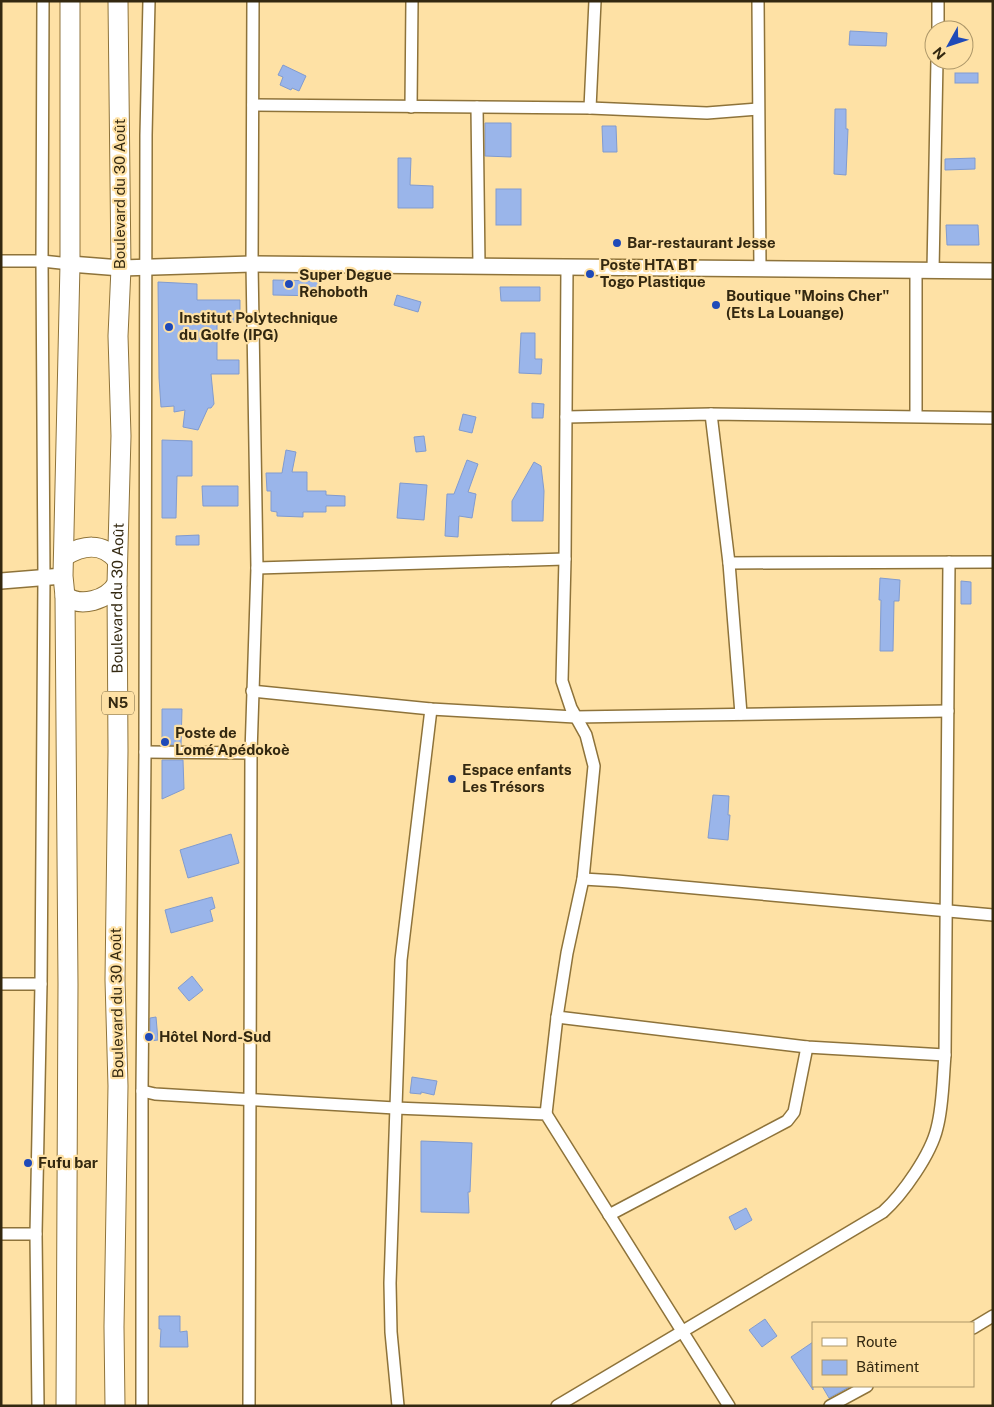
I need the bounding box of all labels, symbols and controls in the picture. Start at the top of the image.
north arrow [924,20,974,70]
text: N [929,44,949,63]
street label: Boulevard du 30 Août [111,119,128,269]
place label: Bar-restaurant Jesse [627,234,776,251]
marker: Bar-restaurant Jesse [611,237,623,249]
place label: Poste HTA BT Togo Plastique [600,256,706,290]
place label: Super Degue Rehoboth [299,266,392,300]
marker: Poste HTA BT Togo Plastique [584,268,596,280]
marker: Super Degue Rehoboth [283,278,295,290]
place label: Boutique "Moins Cher" (Ets La Louange) [726,287,889,321]
marker: Boutique "Moins Cher" (Ets La Louange) [710,299,722,311]
place label: Institut Polytechnique du Golfe (IPG) [179,309,338,343]
marker: Institut Polytechnique du Golfe (IPG) [163,321,175,333]
street label: Boulevard du 30 Août [108,522,127,674]
road number: N5 [102,691,134,714]
place label: Poste de Lomé Apédokoè [175,724,290,758]
marker: Poste de Lomé Apédokoè [159,736,171,748]
place label: Espace enfants Les Trésors [462,761,572,795]
marker: Espace enfants Les Trésors [446,773,458,785]
street label: Boulevard du 30 Août [107,927,126,1078]
place label: Hôtel Nord-Sud [159,1028,271,1045]
marker: Hôtel Nord-Sud [143,1031,155,1043]
place label: Fufu bar [38,1154,98,1171]
marker: Fufu bar [22,1157,34,1169]
legend [812,1322,974,1387]
text: Route [856,1333,897,1350]
text: Bâtiment [856,1358,919,1375]

